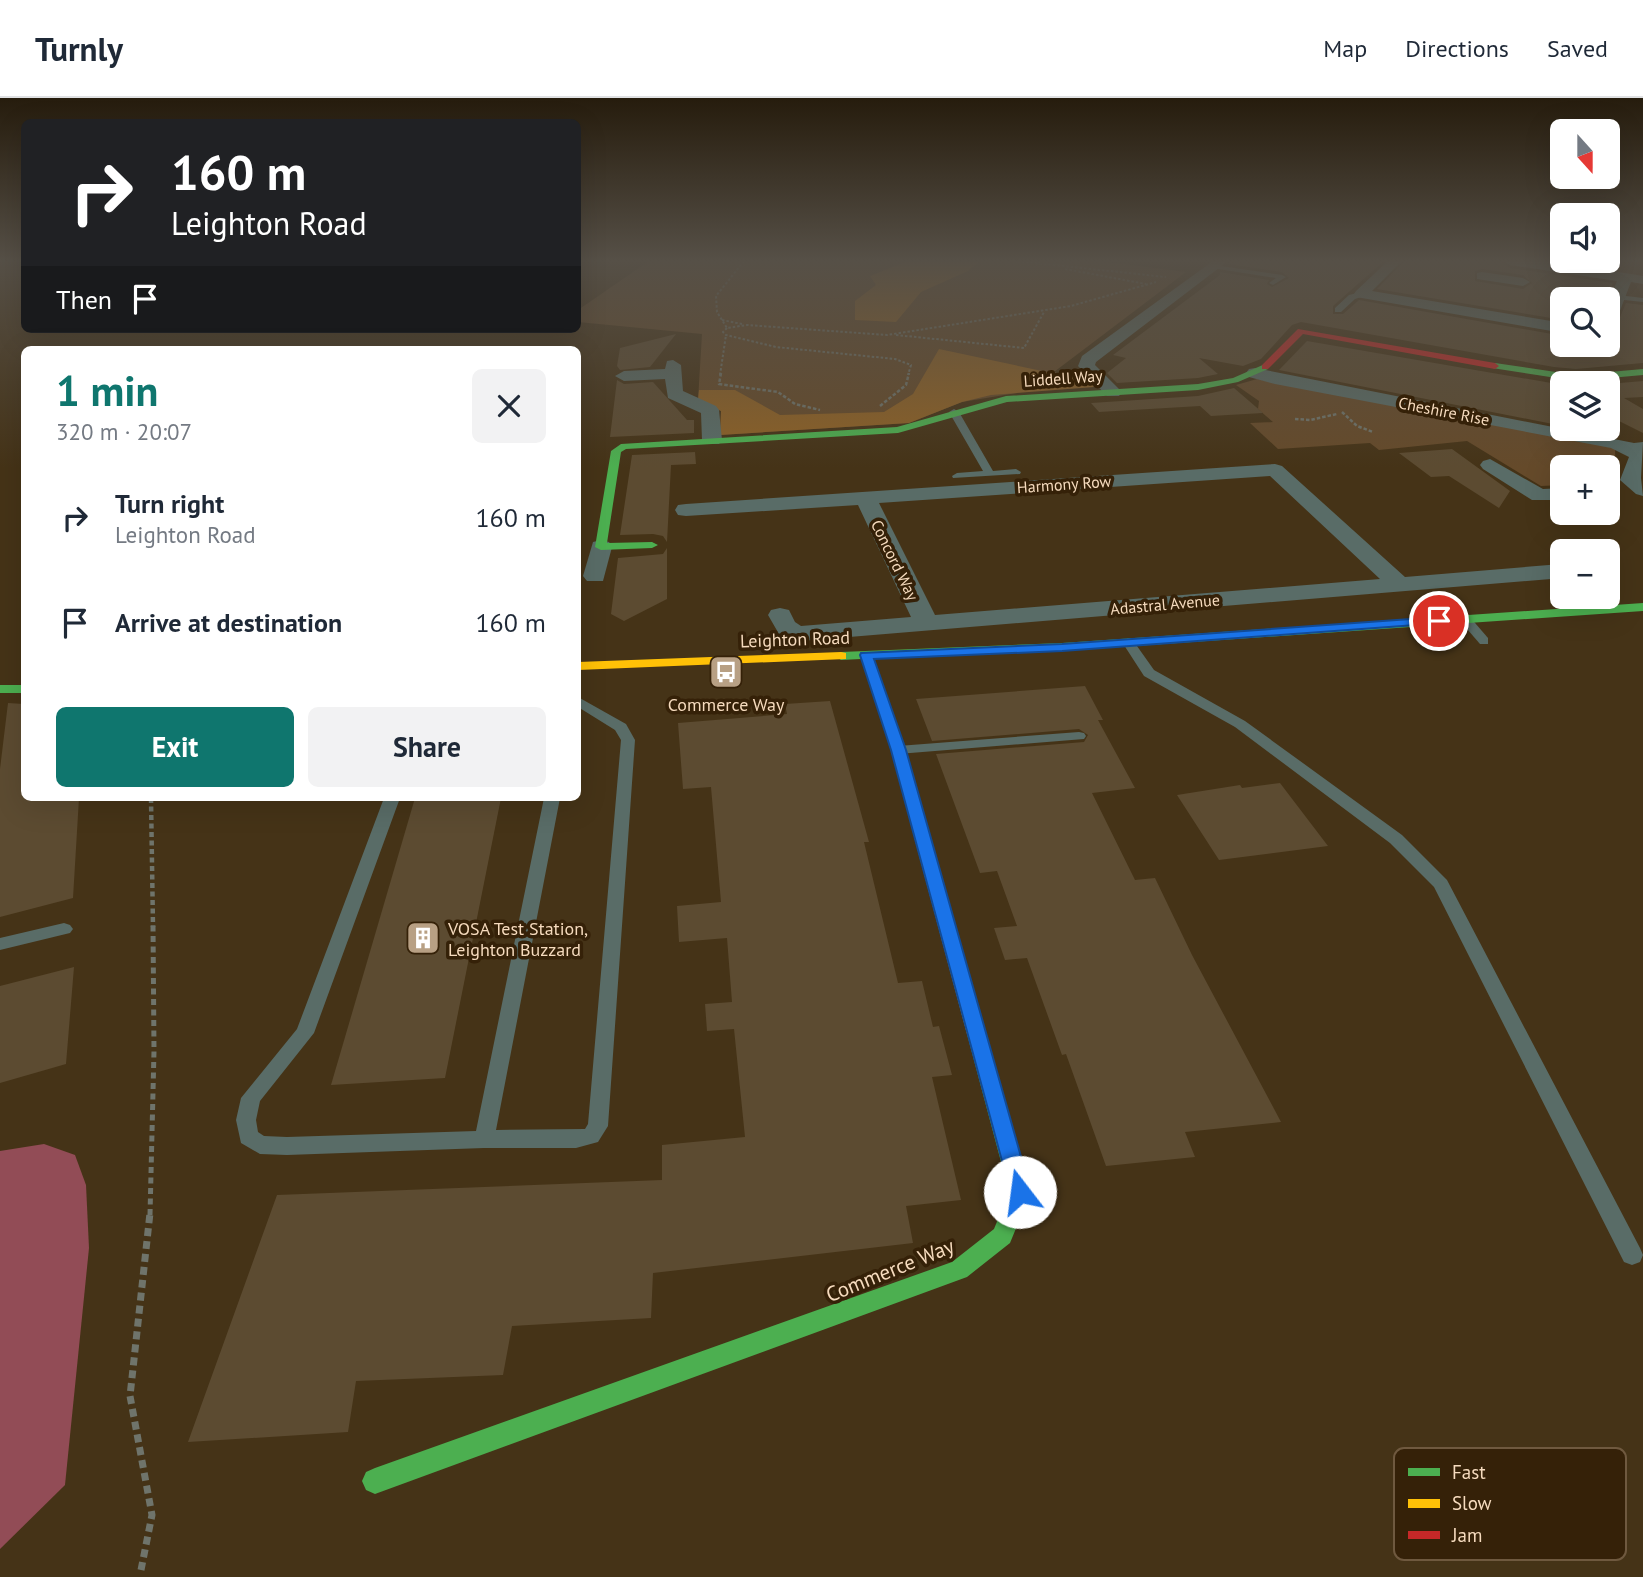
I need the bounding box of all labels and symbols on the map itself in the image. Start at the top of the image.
north arrow [1550,119,1620,189]
street label: Liddell Way [1023,365,1104,391]
street label: Cheshire Rise [1397,392,1491,430]
street label: Harmony Row [1016,471,1112,497]
street label: Concord Way [867,516,923,604]
street label: Adastral Avenue [1109,589,1221,619]
pin [1409,591,1469,651]
street label: Leighton Road [740,626,850,652]
bus stop icon: Commerce Way [707,653,745,691]
place label: Commerce Way [668,693,785,716]
place label: VOSA Test Station, Leighton Buzzard [447,917,588,961]
building icon: VOSA Test Station, Leighton Buzzard [404,919,442,957]
position arrow [983,1155,1057,1229]
street label: Commerce Way [822,1232,958,1308]
legend [1394,1448,1626,1560]
text: Fast [1452,1460,1486,1484]
text: Slow [1452,1491,1492,1515]
text: Jam [1451,1523,1482,1547]

